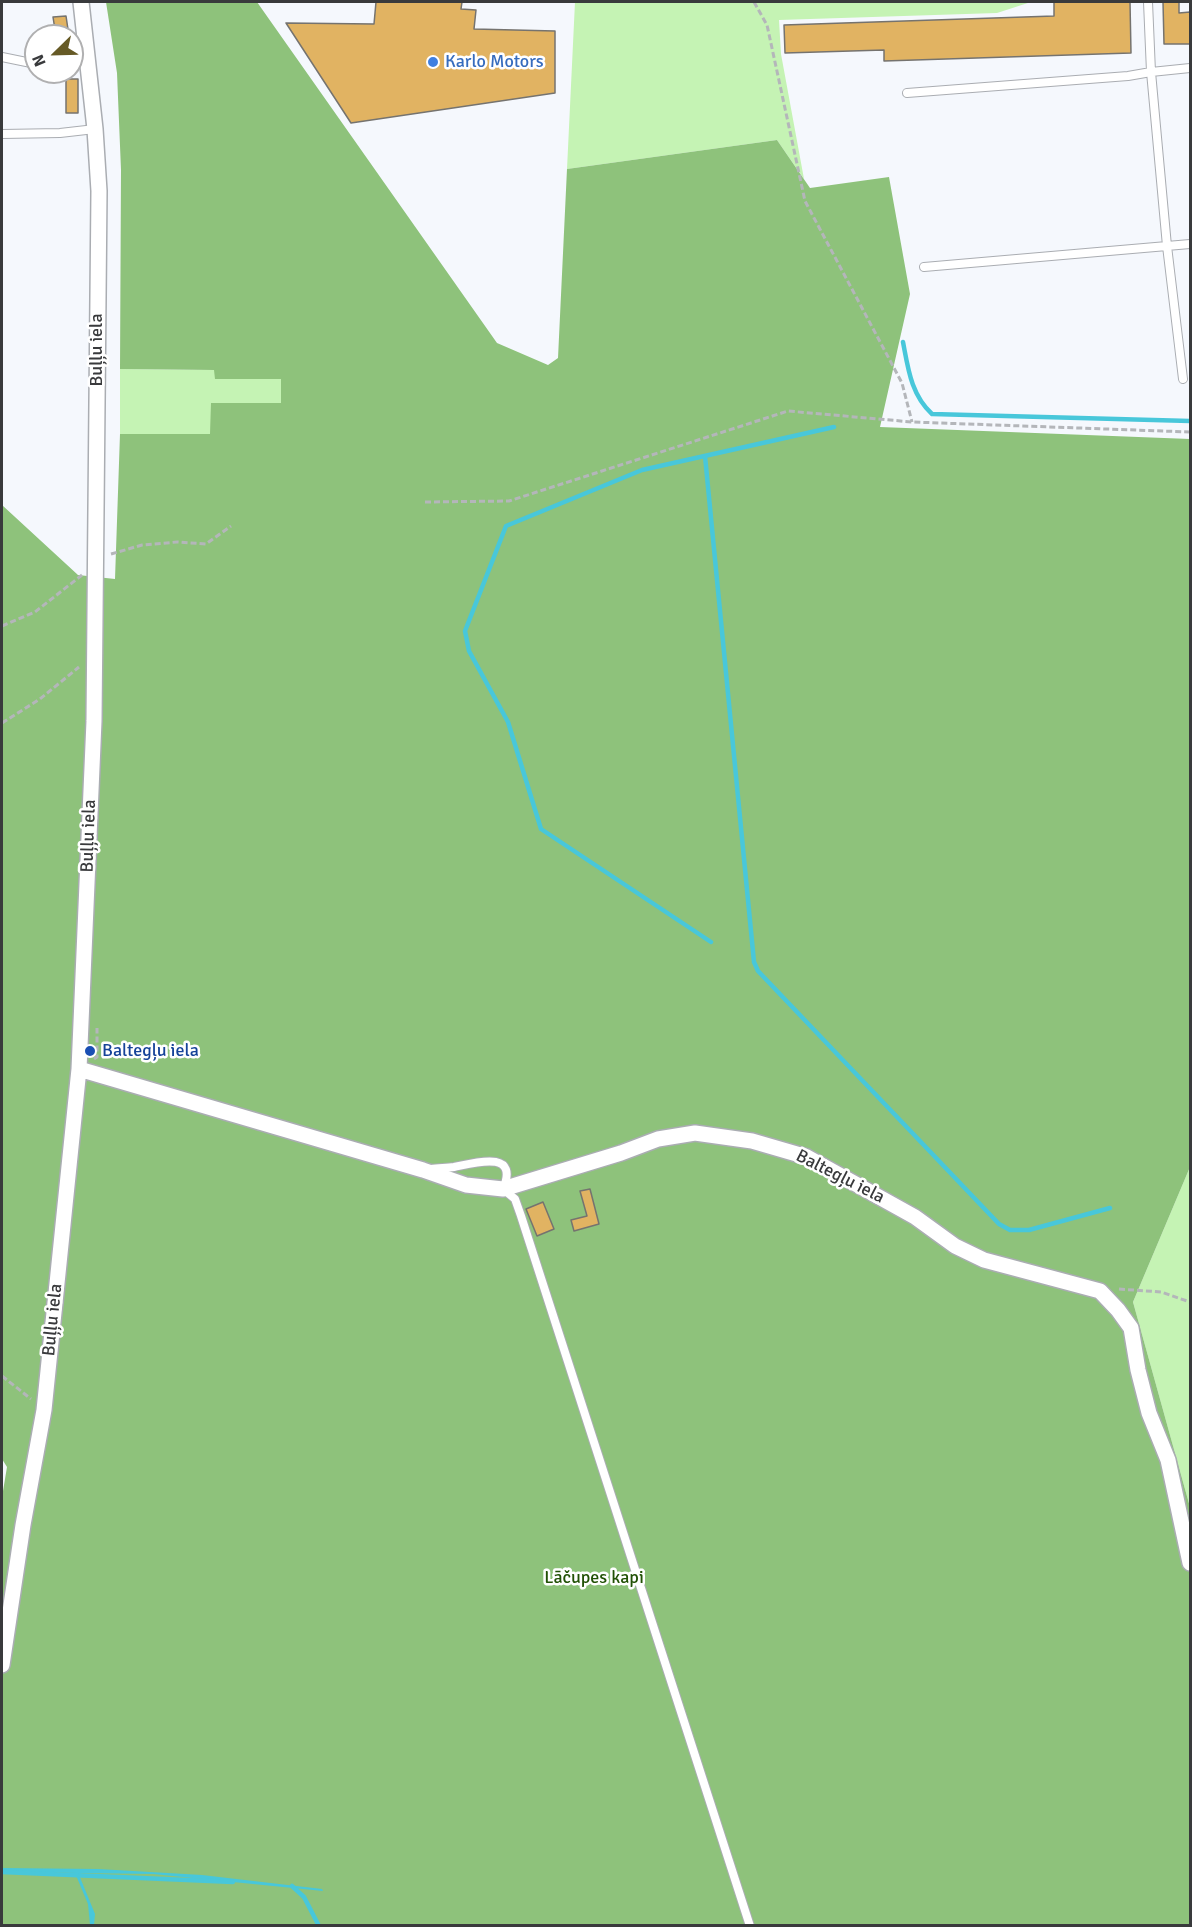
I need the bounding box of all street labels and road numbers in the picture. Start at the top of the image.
street label: Buļļu iela [86,313,108,387]
street label: Buļļu iela [77,799,101,873]
street label: Baltegļu iela [792,1145,888,1209]
street label: Buļļu iela [38,1283,68,1357]

